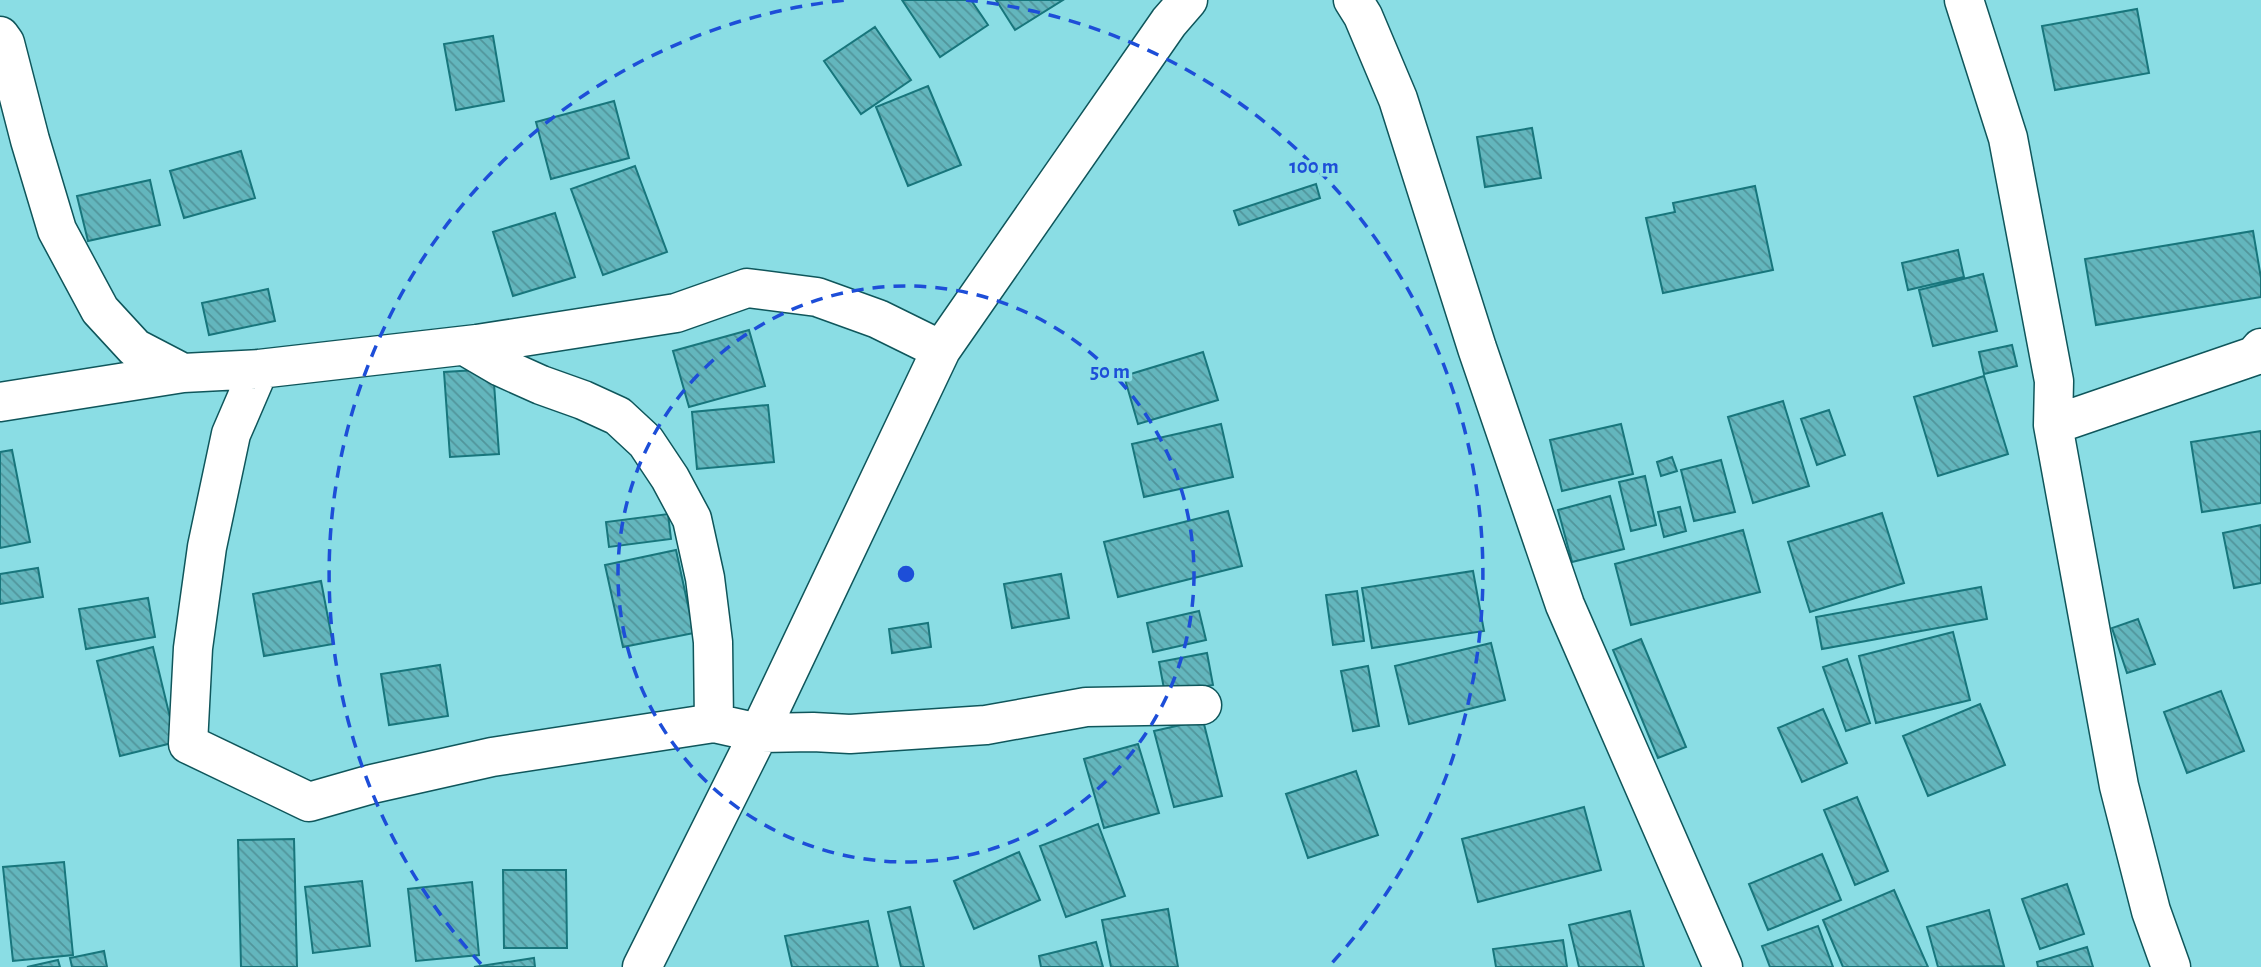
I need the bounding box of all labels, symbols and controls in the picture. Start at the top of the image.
text: 100 m [1289,156,1339,177]
text: 50 m [1090,361,1130,382]
centre of rings [894,562,918,586]

